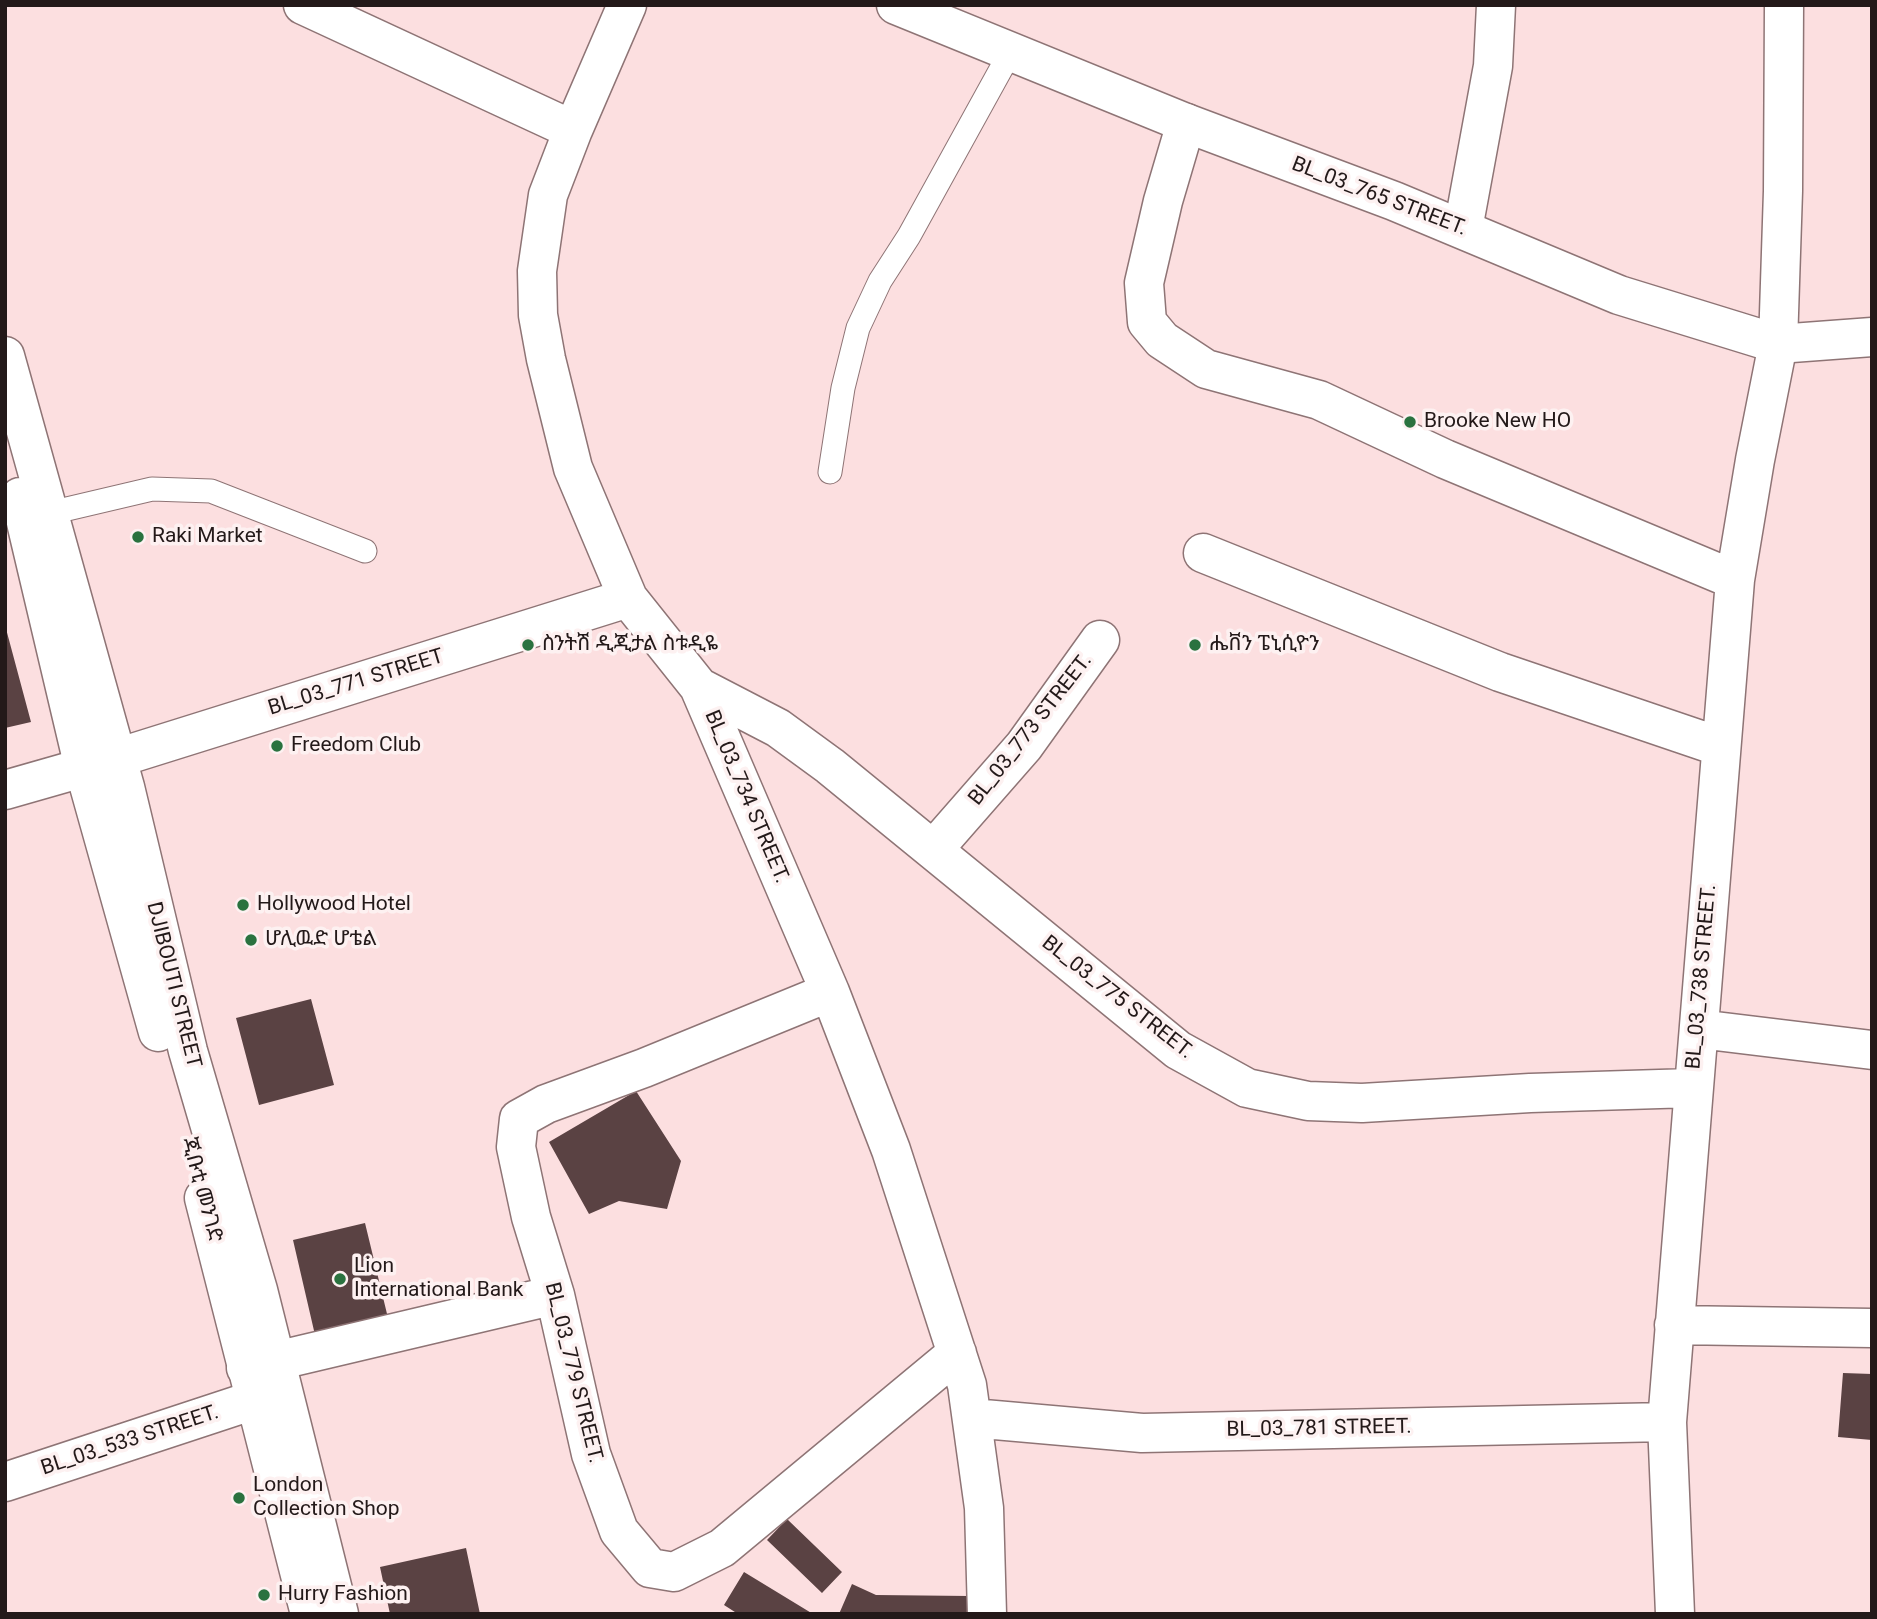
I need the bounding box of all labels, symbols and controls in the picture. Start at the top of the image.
street label: BL_03_765 STREET. [1288,152,1470,242]
place label: Brooke New HO [1424,409,1571,435]
marker: Brooke New HO [1402,414,1418,430]
place label: Raki Market [152,524,263,550]
marker: Raki Market [130,529,146,545]
place label: ስንትሽ ዲጂታል ስቱዲዬ [542,632,718,658]
place label: ሔቨን ፔኒሲዮን [1209,632,1319,658]
marker: ስንትሽ ዲጂታል ስቱዲዬ [520,637,536,653]
marker: ሔቨን ፔኒሲዮን [1187,637,1203,653]
street label: BL_03_771 STREET [265,644,447,722]
street label: BL_03_773 STREET. [964,649,1098,811]
street label: BL_03_734 STREET. [698,707,794,887]
place label: Freedom Club [291,733,421,759]
marker: Freedom Club [269,738,285,754]
street label: BL_03_738 STREET. [1681,884,1723,1070]
place label: Hollywood Hotel [257,892,411,918]
marker: Hollywood Hotel [235,897,251,913]
street label: DJIBOUTI STREET [140,899,206,1071]
place label: ሆሊዉድ ሆቴል [265,927,377,953]
street label: BL_03_775 STREET. [1036,931,1198,1065]
marker: ሆሊዉድ ሆቴል [243,932,259,948]
street label: ጂቡቲ መንገድ [175,1135,227,1245]
place label: Lion International Bank [354,1254,523,1304]
marker: Lion International Bank [332,1271,348,1287]
street label: BL_03_779 STREET. [538,1280,608,1466]
street label: BL_03_533 STREET. [38,1400,222,1482]
street label: BL_03_781 STREET. [1226,1415,1412,1443]
place label: London Collection Shop [253,1473,400,1523]
marker: London Collection Shop [231,1490,247,1506]
place label: Hurry Fashion [278,1582,408,1608]
marker: Hurry Fashion [256,1587,272,1603]

